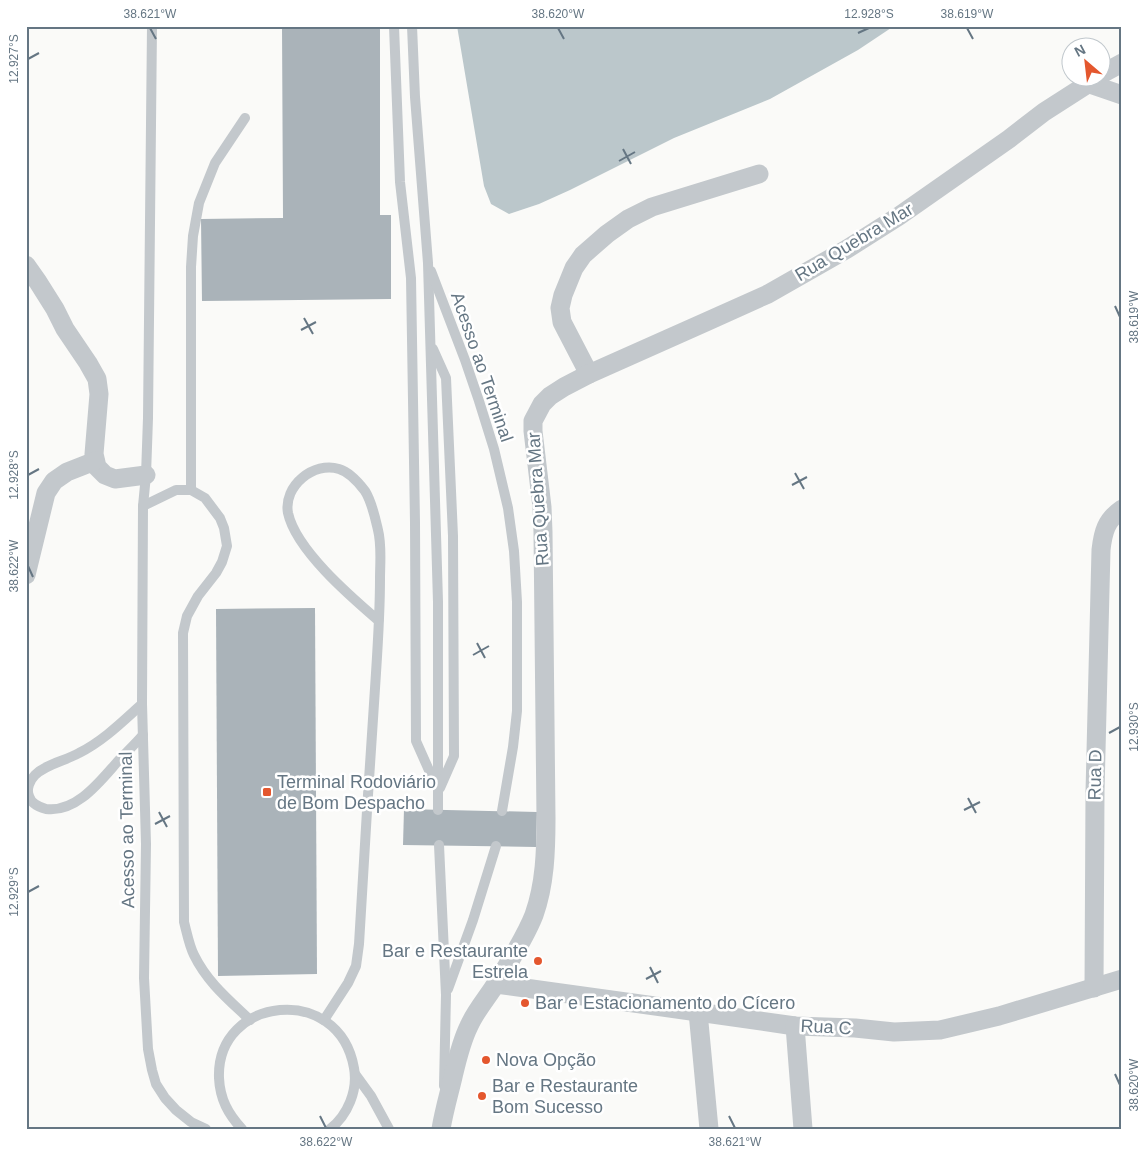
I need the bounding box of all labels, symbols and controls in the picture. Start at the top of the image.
text: 38.621°W [124,7,177,21]
text: 38.620°W [532,7,585,21]
text: 12.928°S [844,7,894,21]
text: 38.619°W [941,7,994,21]
text: 12.927°S [7,34,21,84]
north arrow [1060,38,1110,88]
text: N [1072,41,1088,60]
street label: Rua Quebra Mar [791,199,917,285]
street label: Acesso ao Terminal [447,290,517,444]
text: 38.619°W [1127,290,1141,343]
street label: Rua Quebra Mar [523,431,553,567]
text: 12.928°S [7,450,21,500]
text: 38.622°W [7,539,21,592]
text: 12.930°S [1127,702,1141,752]
street label: Rua D [1085,749,1105,801]
street label: Acesso ao Terminal [116,751,138,909]
place label: Terminal Rodoviário de Bom Despacho [277,772,436,813]
marker: Terminal Rodoviário de Bom Despacho [261,786,273,798]
text: 12.929°S [7,867,21,917]
place label: Bar e Restaurante Estrela [382,941,529,982]
marker: Bar e Restaurante Estrela [532,955,544,967]
place label: Bar e Estacionamento do Cícero [535,993,795,1013]
marker: Bar e Estacionamento do Cícero [519,997,531,1009]
street label: Rua C [800,1016,852,1038]
place label: Nova Opção [496,1050,596,1070]
marker: Nova Opção [480,1054,492,1066]
text: 38.620°W [1127,1058,1141,1111]
place label: Bar e Restaurante Bom Sucesso [492,1076,638,1117]
marker: Bar e Restaurante Bom Sucesso [476,1090,488,1102]
text: 38.622°W [300,1135,353,1149]
text: 38.621°W [709,1135,762,1149]

